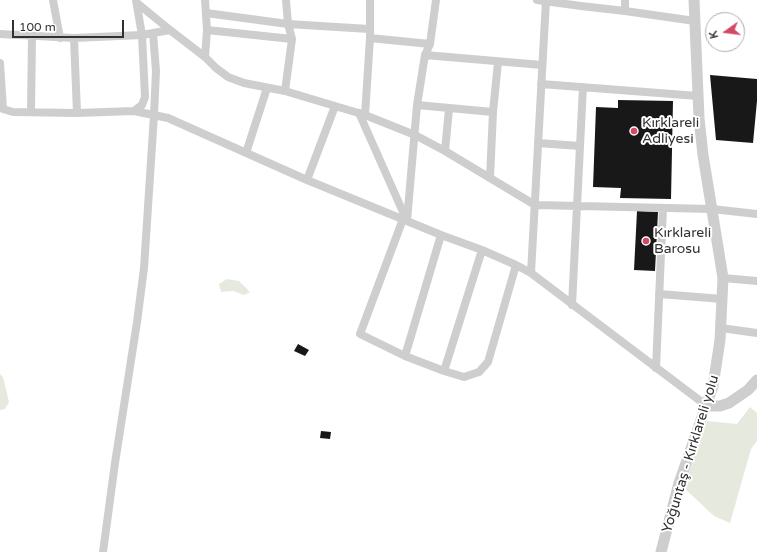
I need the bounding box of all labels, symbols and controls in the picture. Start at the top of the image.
scale bar [14,12,126,38]
north arrow [705,12,745,52]
text: 100 m [19,20,56,34]
text: K [707,30,721,40]
place label: Kırklareli Adliyesi [642,115,699,148]
marker: Kırklareli Adliyesi [629,126,639,136]
place label: Kırklareli Barosu [654,225,711,258]
marker: Kırklareli Barosu [641,236,651,246]
street label: Yoğuntaş - Kırklareli yolu [659,373,723,535]

